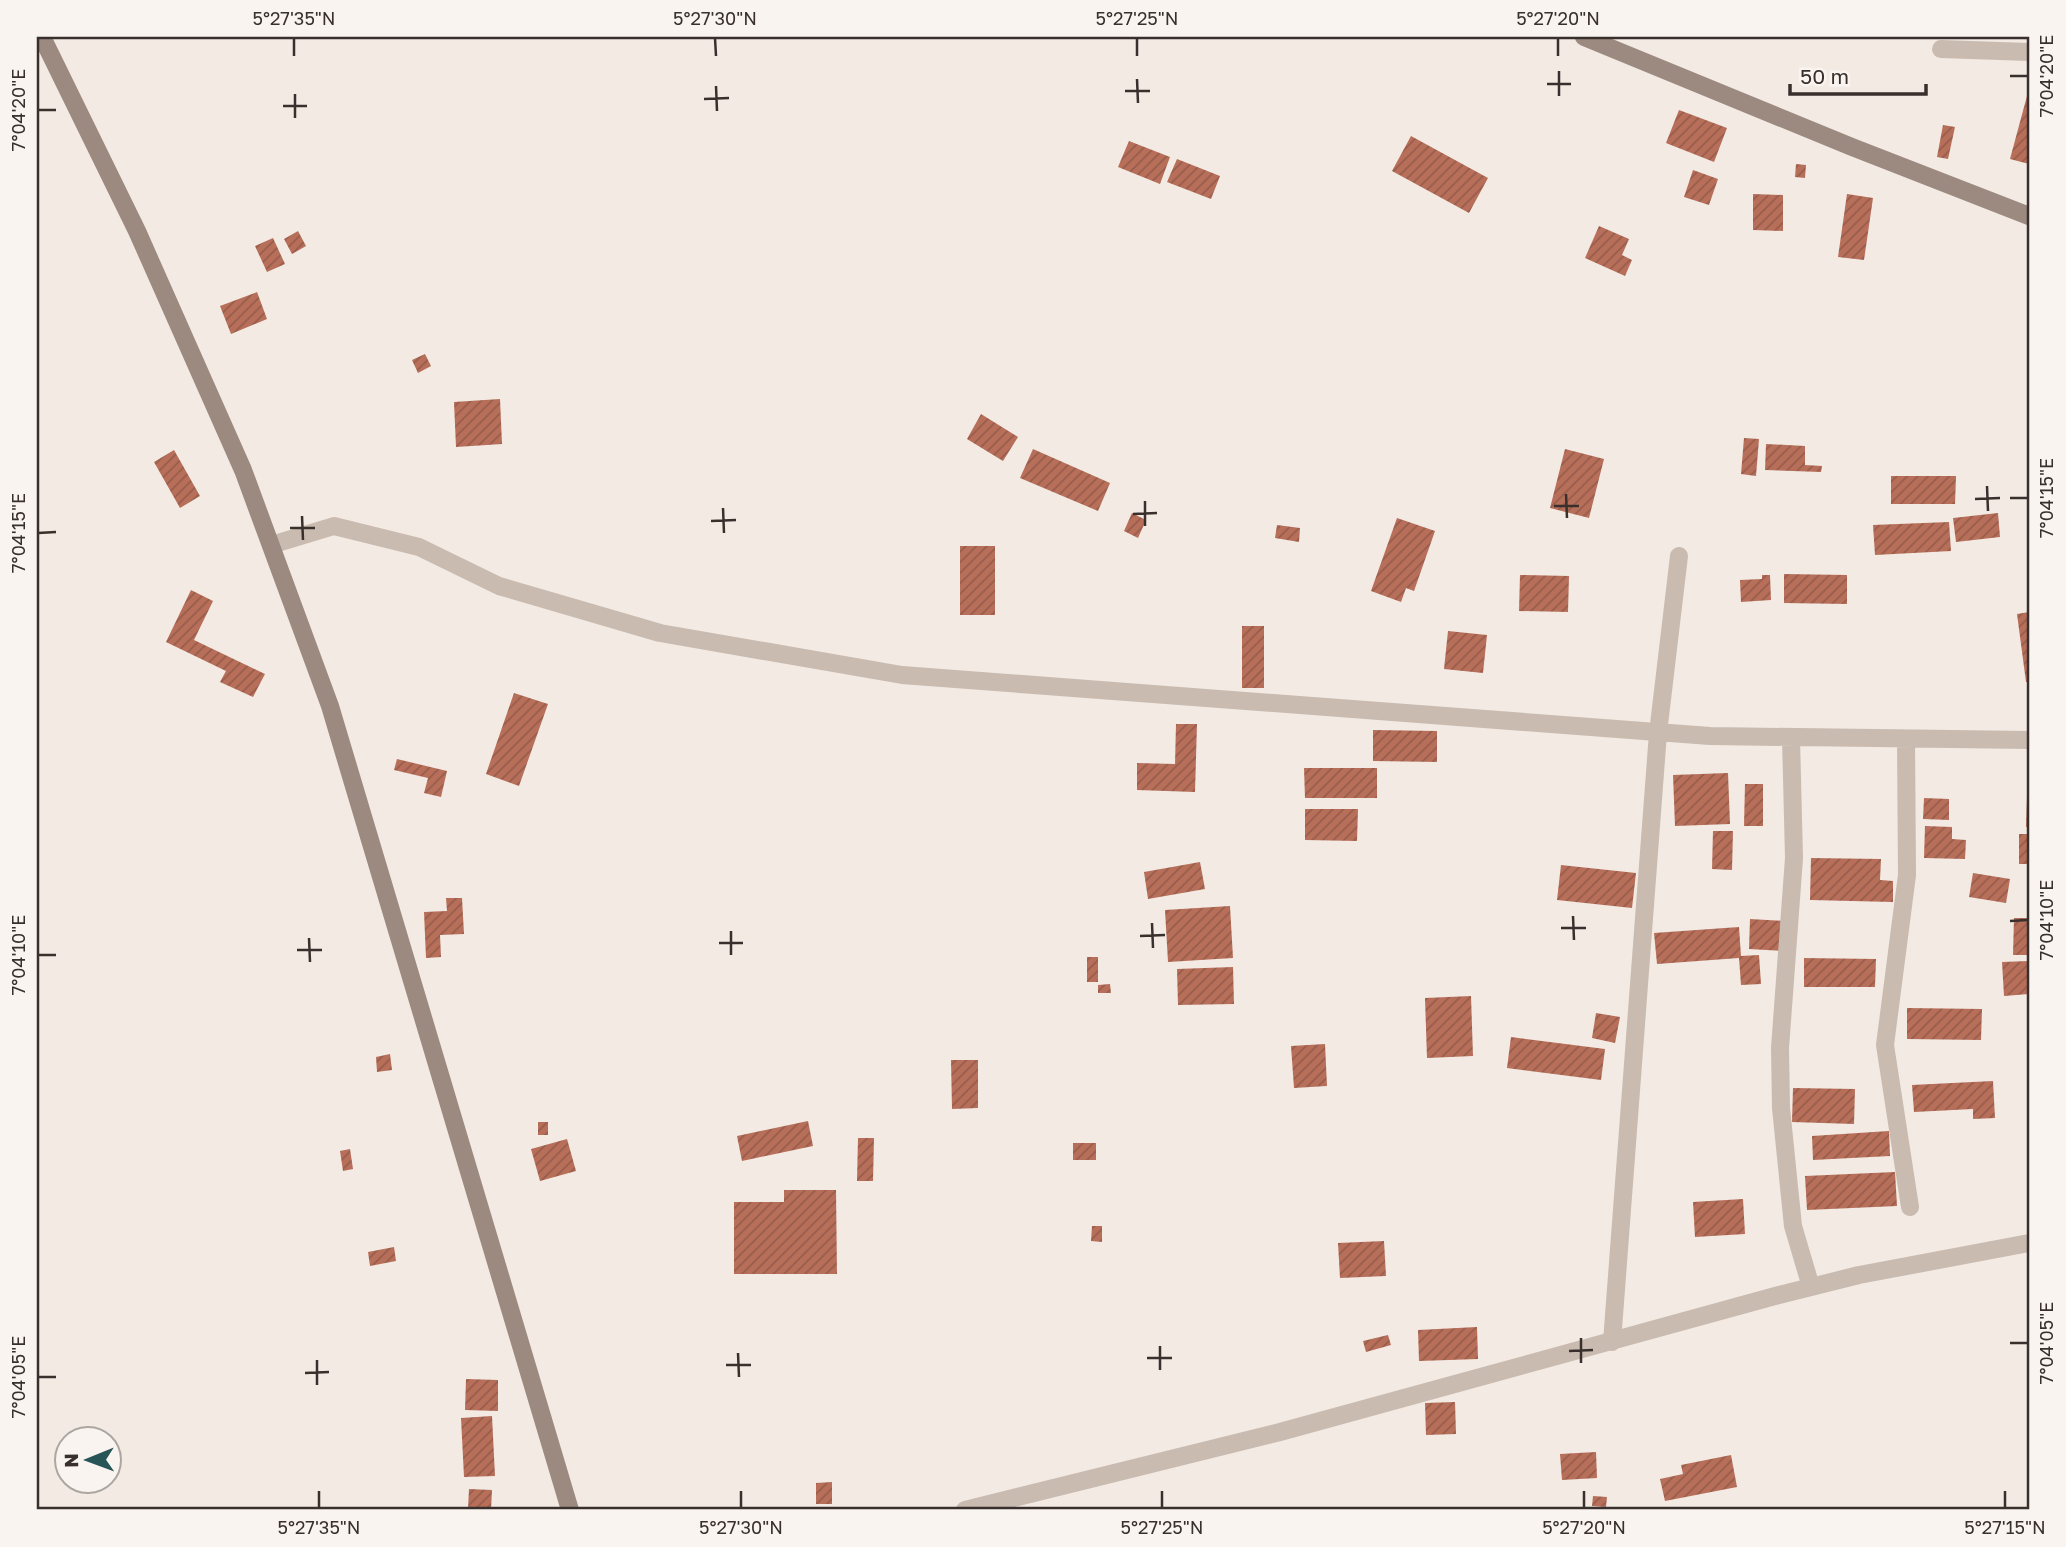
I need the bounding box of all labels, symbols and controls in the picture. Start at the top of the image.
text: 5°27'35"N [252,7,336,29]
text: 5°27'30"N [673,7,757,29]
text: 5°27'25"N [1096,7,1178,29]
text: 5°27'20"N [1516,7,1600,29]
text: 7°04'20"E [2035,35,2057,117]
scale bar [1790,52,1926,96]
text: 50 m [1800,63,1849,89]
text: 7°04'20"E [7,69,29,151]
text: 7°04'15"E [2035,458,2057,538]
text: 7°04'15"E [7,493,29,573]
text: 7°04'10"E [2035,880,2057,960]
text: 7°04'10"E [7,915,29,995]
text: 7°04'05"E [2035,1302,2057,1384]
text: 7°04'05"E [7,1336,29,1418]
north arrow [52,1424,122,1494]
text: N [59,1453,82,1468]
text: 5°27'35"N [277,1516,361,1538]
text: 5°27'30"N [699,1516,783,1538]
text: 5°27'25"N [1121,1516,1203,1538]
text: 5°27'20"N [1542,1516,1626,1538]
text: 5°27'15"N [1964,1516,2046,1538]

